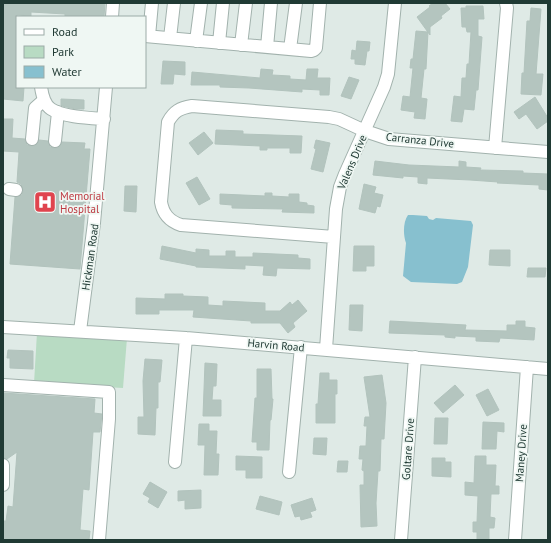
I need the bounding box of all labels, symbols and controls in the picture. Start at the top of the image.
legend [16,16,146,88]
text: Road [52,24,77,39]
text: Park [52,44,74,59]
text: Water [52,64,82,79]
street label: Carranza Drive [385,129,455,151]
street label: Valens Drive [334,132,370,192]
hospital icon: Memorial Hospital [32,189,58,215]
place label: Memorial Hospital [60,189,105,216]
street label: Hickman Road [78,223,102,291]
street label: Harvin Road [247,336,305,354]
street label: Goltare Drive [399,417,417,480]
street label: Maney Drive [512,423,530,482]

